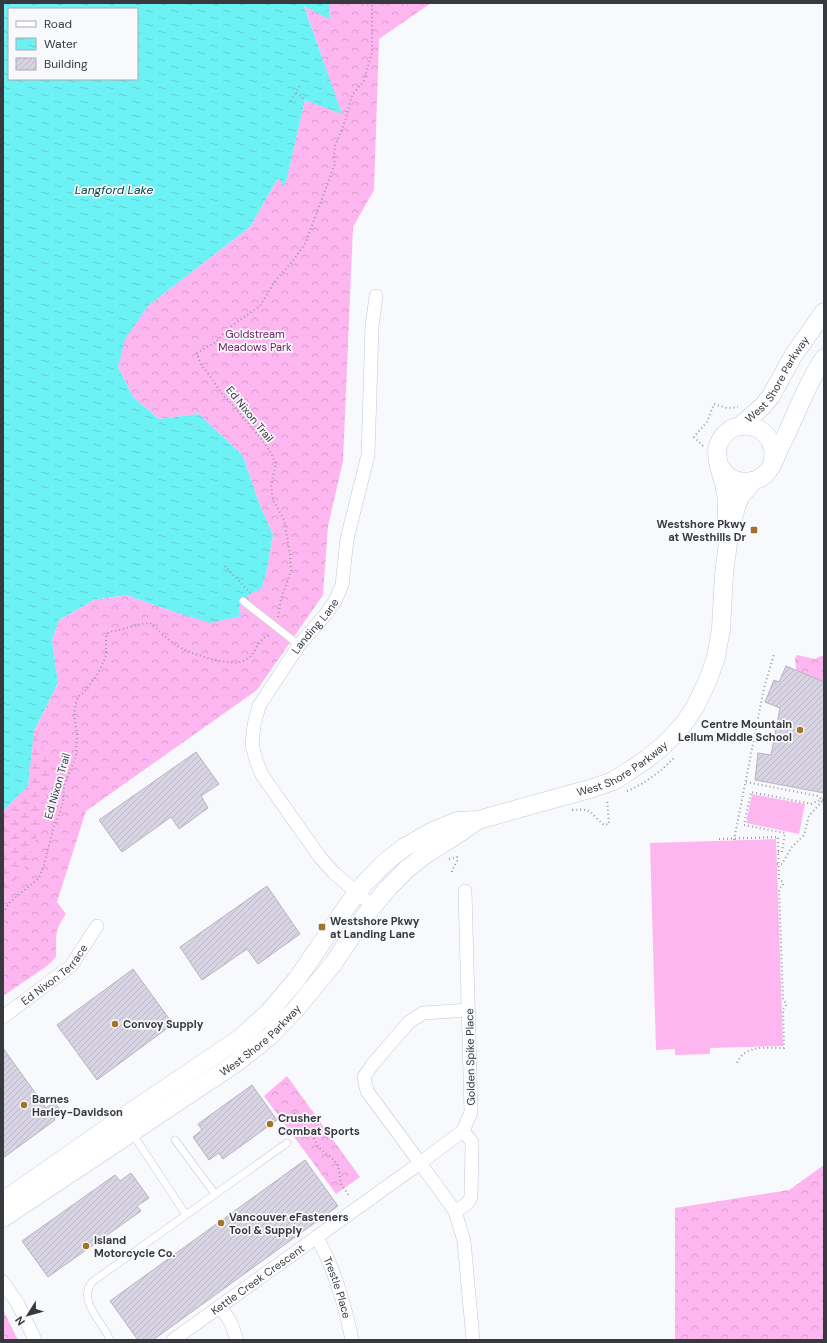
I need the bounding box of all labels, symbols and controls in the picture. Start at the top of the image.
legend [8,8,138,80]
text: Road [44,16,72,32]
text: Water [44,36,78,52]
text: Building [44,56,88,72]
water label: Langford Lake [75,182,153,198]
park label: Goldstream Meadows Park [218,327,292,354]
street label: West Shore Parkway [742,333,812,425]
street label: Ed Nixon Trail [223,383,277,445]
place label: Westshore Pkwy at Westhills Dr [657,517,746,544]
marker: Westshore Pkwy at Westhills Dr [749,525,759,535]
street label: Landing Lane [288,596,342,656]
place label: Centre Mountain Lellum Middle School [678,717,792,744]
marker: Centre Mountain Lellum Middle School [795,725,805,735]
street label: West Shore Parkway [575,738,670,799]
street label: Ed Nixon Trail [41,751,73,821]
place label: Westshore Pkwy at Landing Lane [330,914,420,941]
marker: Westshore Pkwy at Landing Lane [317,922,327,932]
street label: Ed Nixon Terrace [18,941,90,1008]
street label: West Shore Parkway [217,1002,304,1079]
street label: Golden Spike Place [462,1008,478,1106]
place label: Convoy Supply [123,1017,204,1031]
marker: Convoy Supply [110,1019,120,1029]
place label: Barnes Harley-Davidson [32,1092,123,1119]
marker: Barnes Harley-Davidson [19,1100,29,1110]
place label: Crusher Combat Sports [278,1111,360,1138]
marker: Crusher Combat Sports [265,1119,275,1129]
place label: Vancouver eFasteners Tool & Supply [229,1210,349,1237]
marker: Vancouver eFasteners Tool & Supply [216,1218,226,1228]
place label: Island Motorcycle Co. [94,1233,175,1260]
marker: Island Motorcycle Co. [81,1241,91,1251]
street label: Kettle Creek Crescent [208,1241,307,1318]
street label: Trestle Place [320,1254,354,1320]
north arrow [8,1295,48,1335]
text: N [12,1314,28,1328]

